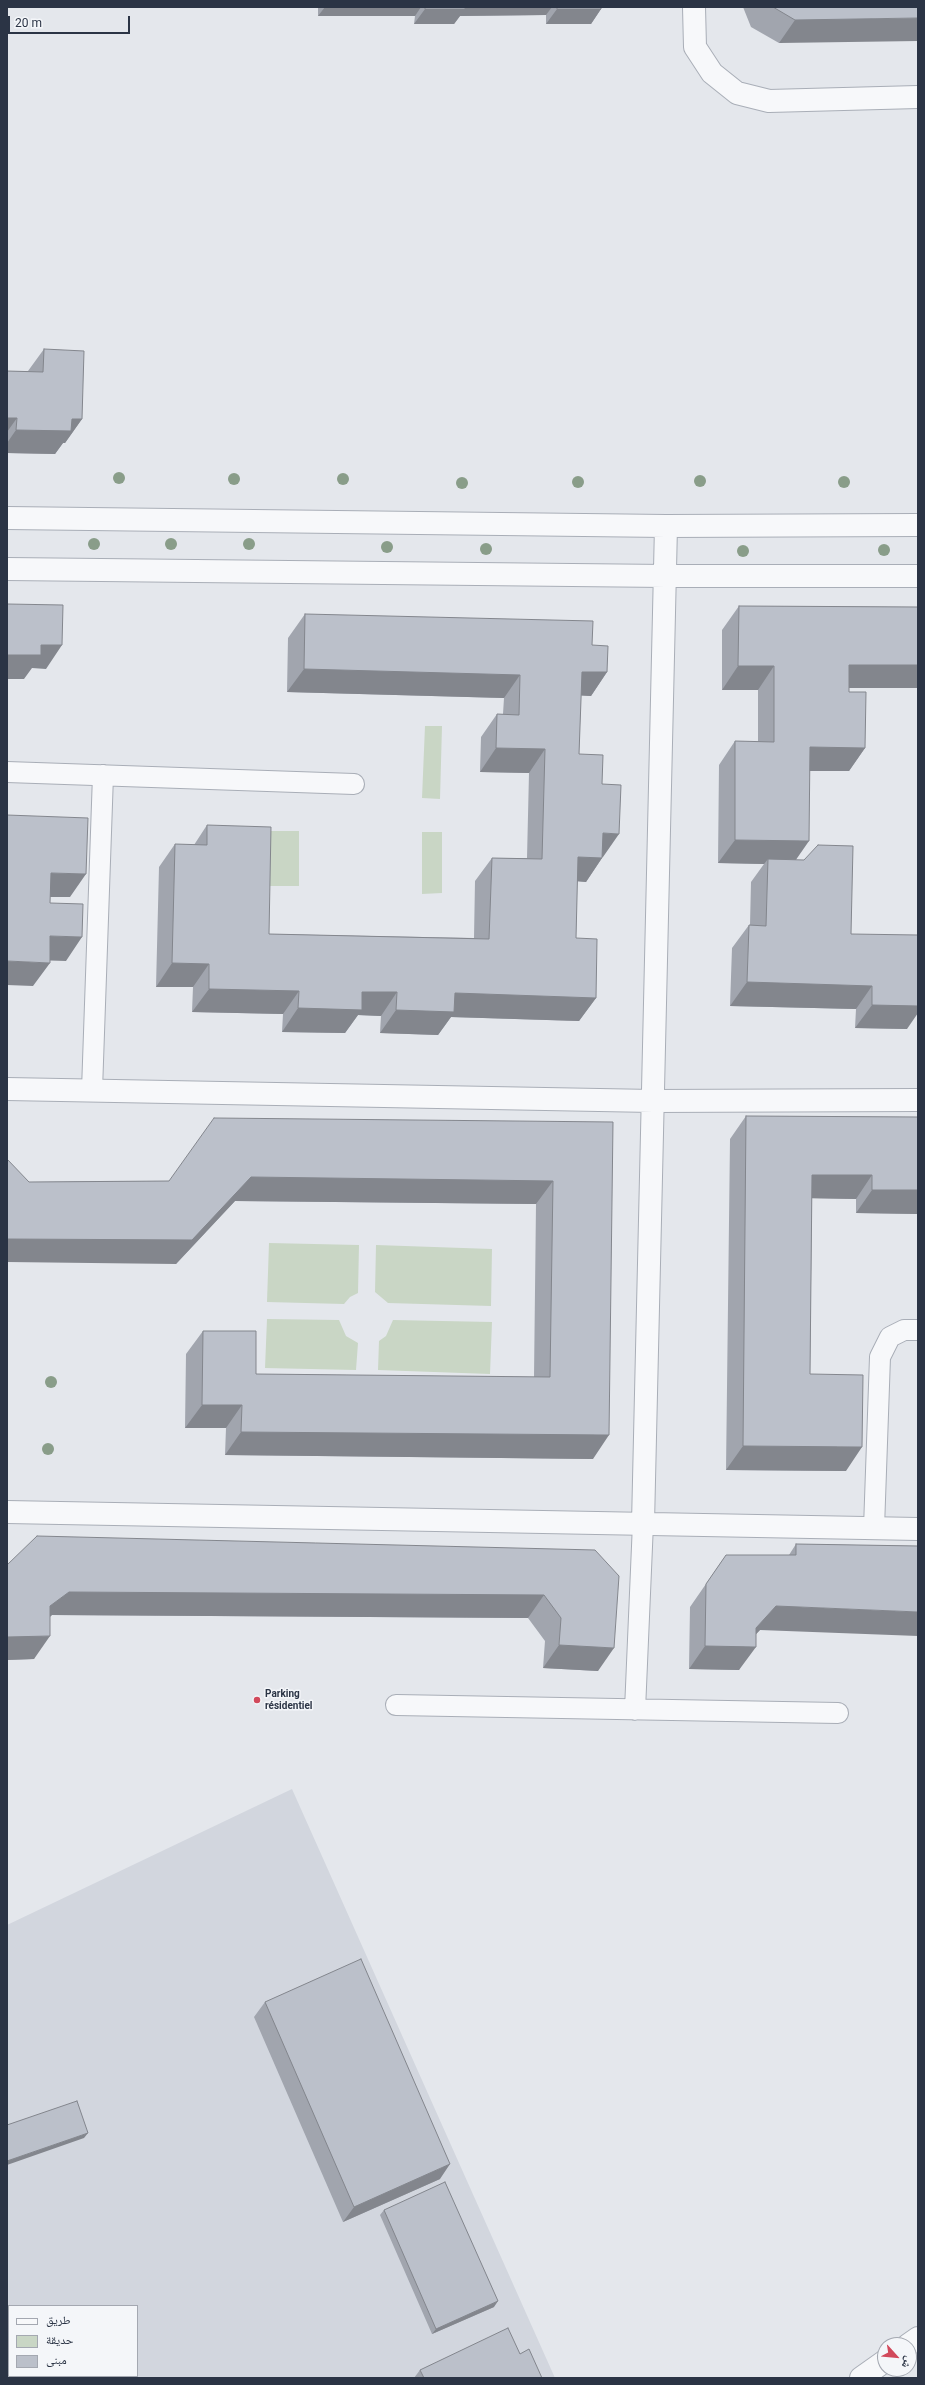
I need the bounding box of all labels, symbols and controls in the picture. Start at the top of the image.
scale bar [10,8,132,34]
text: 20 m [15,16,42,30]
place label: Parking résidentiel [265,1688,312,1712]
marker: Parking résidentiel [252,1695,262,1705]
legend [8,2305,138,2377]
text: طريق [46,2313,71,2327]
text: حديقة [46,2333,74,2347]
north arrow [877,2337,917,2377]
text: مبنى [46,2353,67,2367]
text: ش [899,2354,916,2370]

